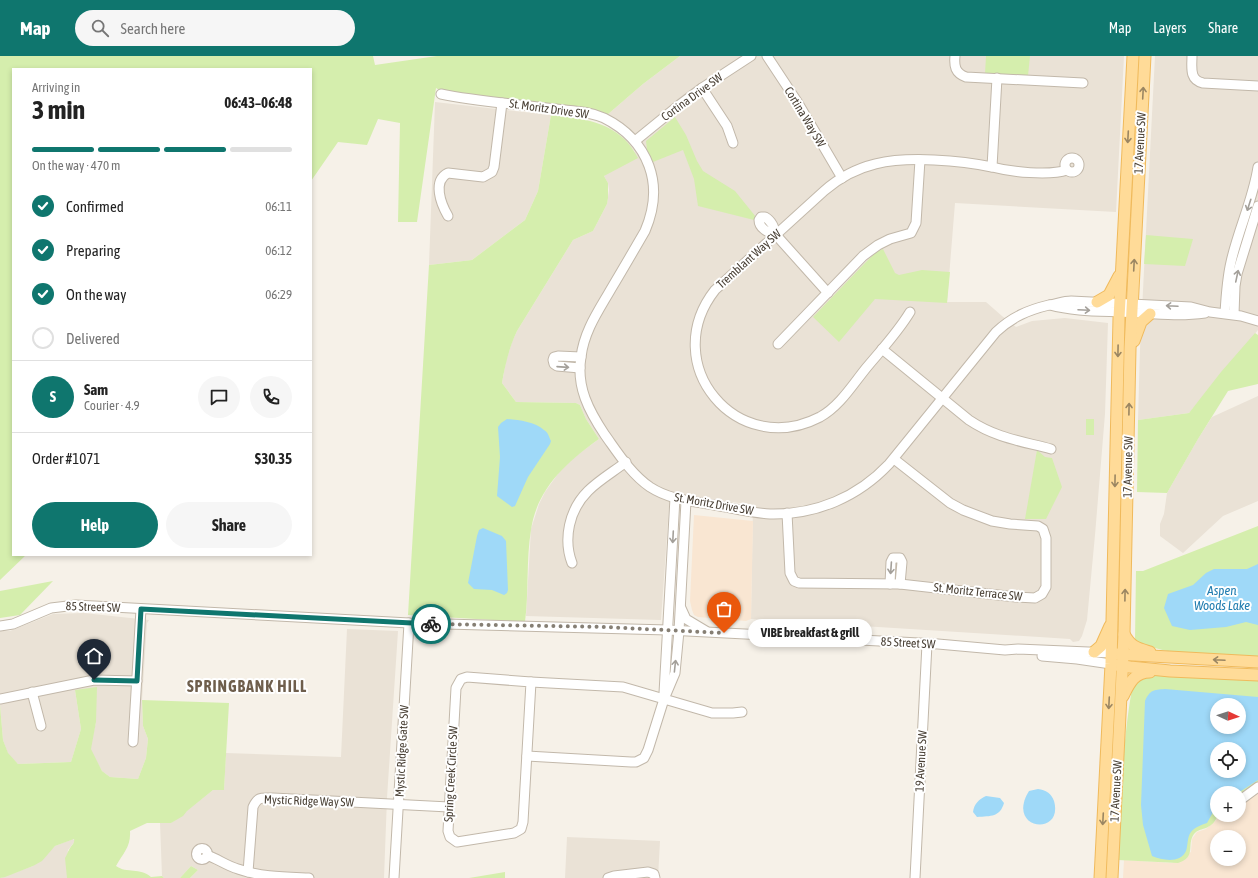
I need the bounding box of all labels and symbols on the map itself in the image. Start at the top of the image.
street label: Cortina Drive SW [659,70,726,124]
street label: Cortina Way SW [781,84,829,150]
one-way arrow [1139,87,1147,100]
street label: St. Moritz Drive SW [508,96,590,122]
street label: 17 Avenue SW [1131,112,1149,174]
one-way arrow [1124,130,1132,143]
one-way arrow [1245,198,1252,211]
street label: Tremblant Way SW [714,226,784,292]
one-way arrow [1130,259,1138,272]
one-way arrow [1233,269,1241,282]
one-way arrow [1165,302,1178,309]
one-way arrow [1077,307,1090,314]
one-way arrow [1114,344,1122,357]
one-way arrow [556,363,569,370]
one-way arrow [1125,403,1133,416]
street label: 17 Avenue SW [1120,436,1136,498]
one-way arrow [1111,474,1119,487]
street label: St. Moritz Drive SW [673,490,755,518]
one-way arrow [669,530,676,543]
one-way arrow [887,561,894,574]
street label: St. Moritz Terrace SW [933,580,1023,604]
water label: Aspen Woods Lake [1194,583,1250,613]
one-way arrow [1121,589,1129,602]
pin [707,592,741,633]
street label: 85 Street SW [65,599,121,615]
courier [411,604,451,644]
callout: VIBE breakfast & grill [748,619,872,647]
street label: 85 Street SW [880,635,936,651]
pin [77,639,111,680]
one-way arrow [1213,656,1226,663]
one-way arrow [672,660,679,673]
district label: SPRINGBANK HILL [187,677,307,695]
one-way arrow [1106,696,1113,709]
north arrow [1210,698,1246,734]
street label: Mystic Ridge Gate SW [393,704,411,797]
street label: Spring Creek Circle SW [441,725,461,822]
street label: 19 Avenue SW [912,730,930,792]
street label: 17 Avenue SW [1107,760,1125,822]
street label: Mystic Ridge Way SW [264,792,355,810]
one-way arrow [1100,812,1107,825]

